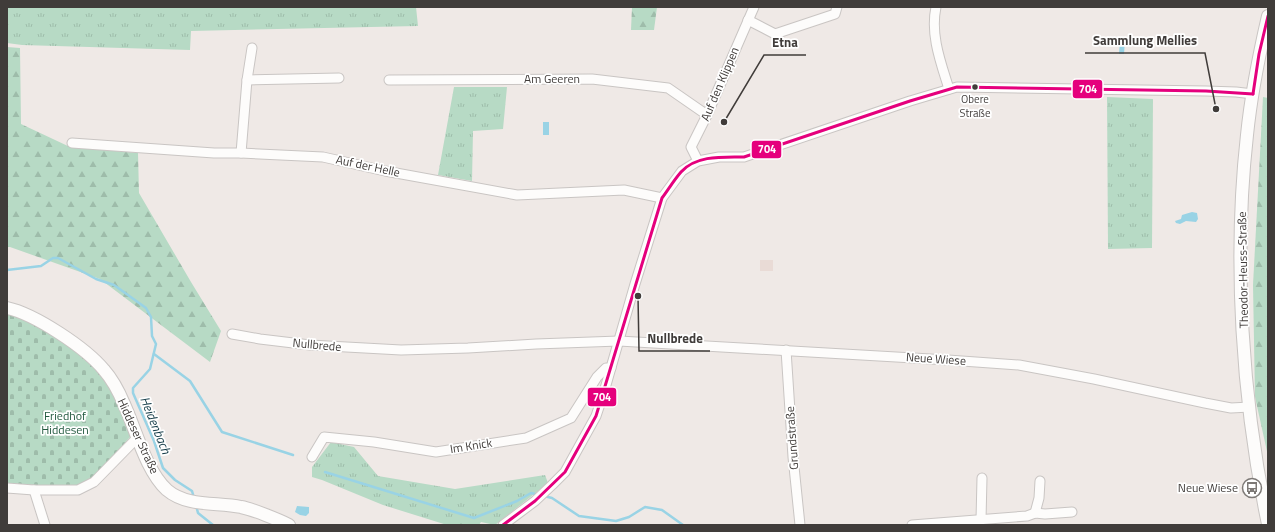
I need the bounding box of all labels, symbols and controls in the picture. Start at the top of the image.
callout: Sammlung Mellies [1085,28,1205,53]
callout: Etna [764,30,806,55]
text: Sammlung Mellies [1093,30,1197,50]
text: Etna [772,32,798,52]
street label: Auf den Klippen [695,44,744,124]
street label: Am Geeren [524,69,580,88]
line badge: 704 [1072,79,1103,99]
text: 704 [1079,81,1097,97]
marker: Obere Straße [970,82,980,92]
place label: Obere Straße [960,91,991,121]
line badge: 704 [751,140,782,159]
text: 704 [758,141,776,157]
street label: Auf der Helle [334,149,402,182]
street label: Theodor-Heuss-Straße [1232,211,1253,329]
callout: Nullbrede [639,326,710,351]
text: Nullbrede [647,328,703,348]
street label: Nullbrede [292,333,342,356]
street label: Neue Wiese [905,347,967,370]
line badge: 704 [587,387,617,407]
text: 704 [593,389,611,405]
water label: Heidenbach [135,393,177,457]
street label: Hiddeser Straße [113,395,164,477]
park label: Friedhof Hiddesen [41,406,89,439]
street label: Grundstraße [780,406,803,470]
street label: Im Knick [448,433,494,458]
bus stop icon: Neue Wiese [1241,477,1263,499]
place label: Neue Wiese [1178,478,1238,497]

